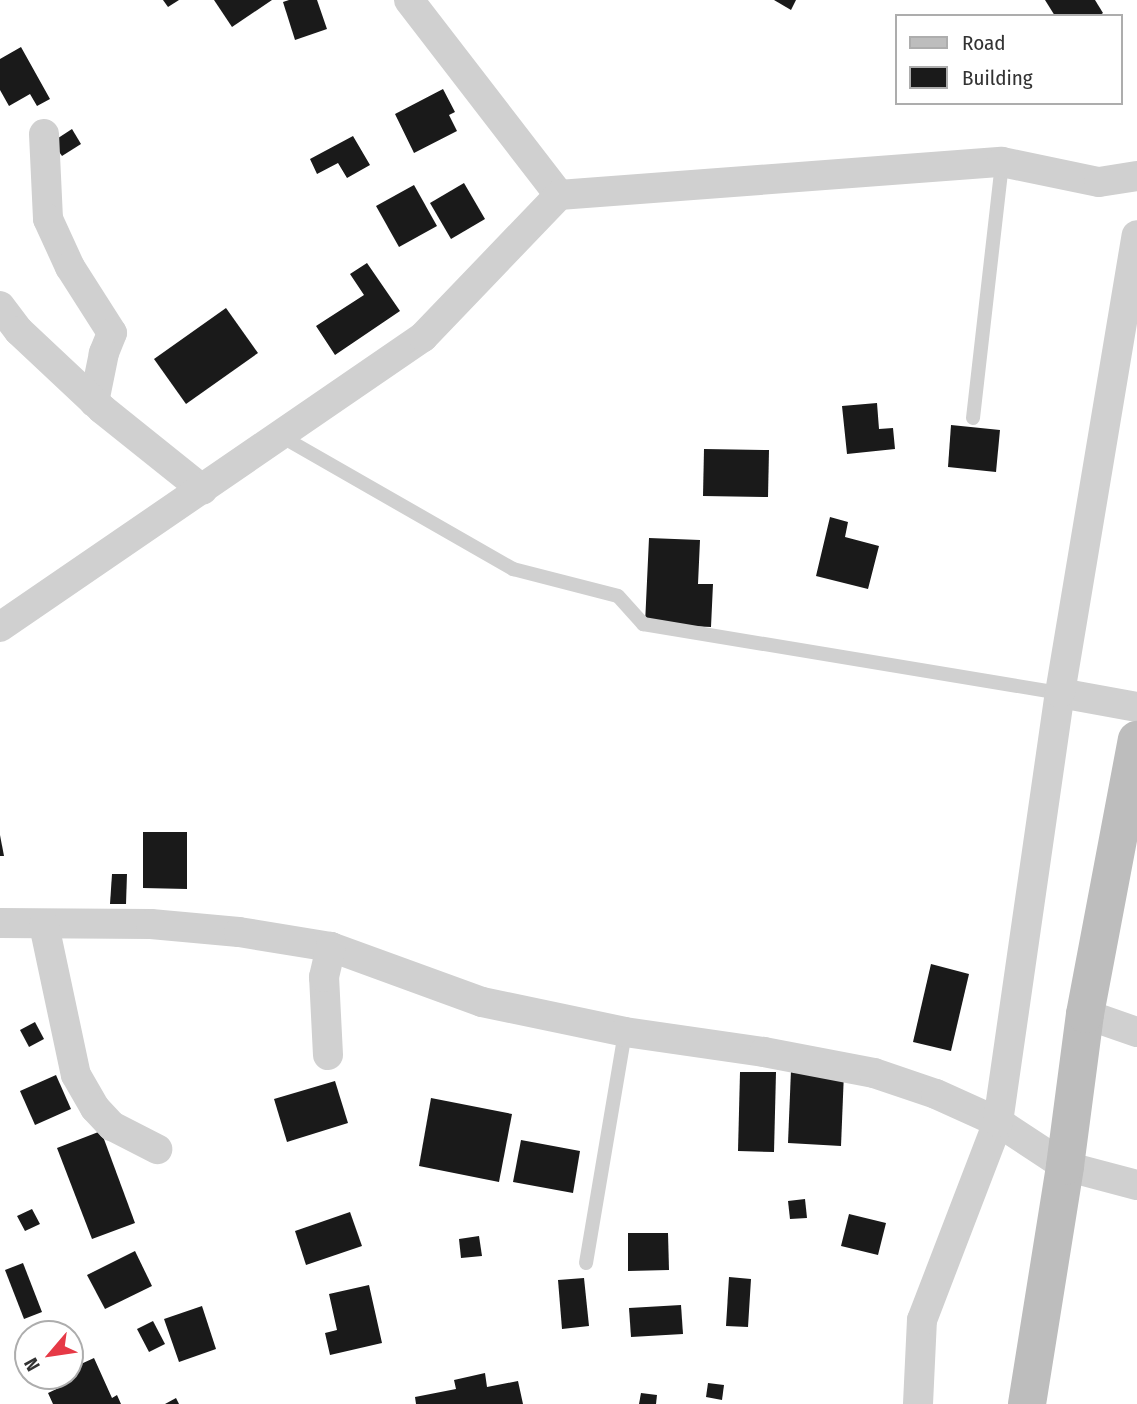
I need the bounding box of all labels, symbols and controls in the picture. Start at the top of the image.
legend [895,14,1123,105]
text: Road [962,30,1006,56]
text: Building [962,65,1033,91]
north arrow [14,1320,84,1390]
text: N [19,1354,45,1375]

